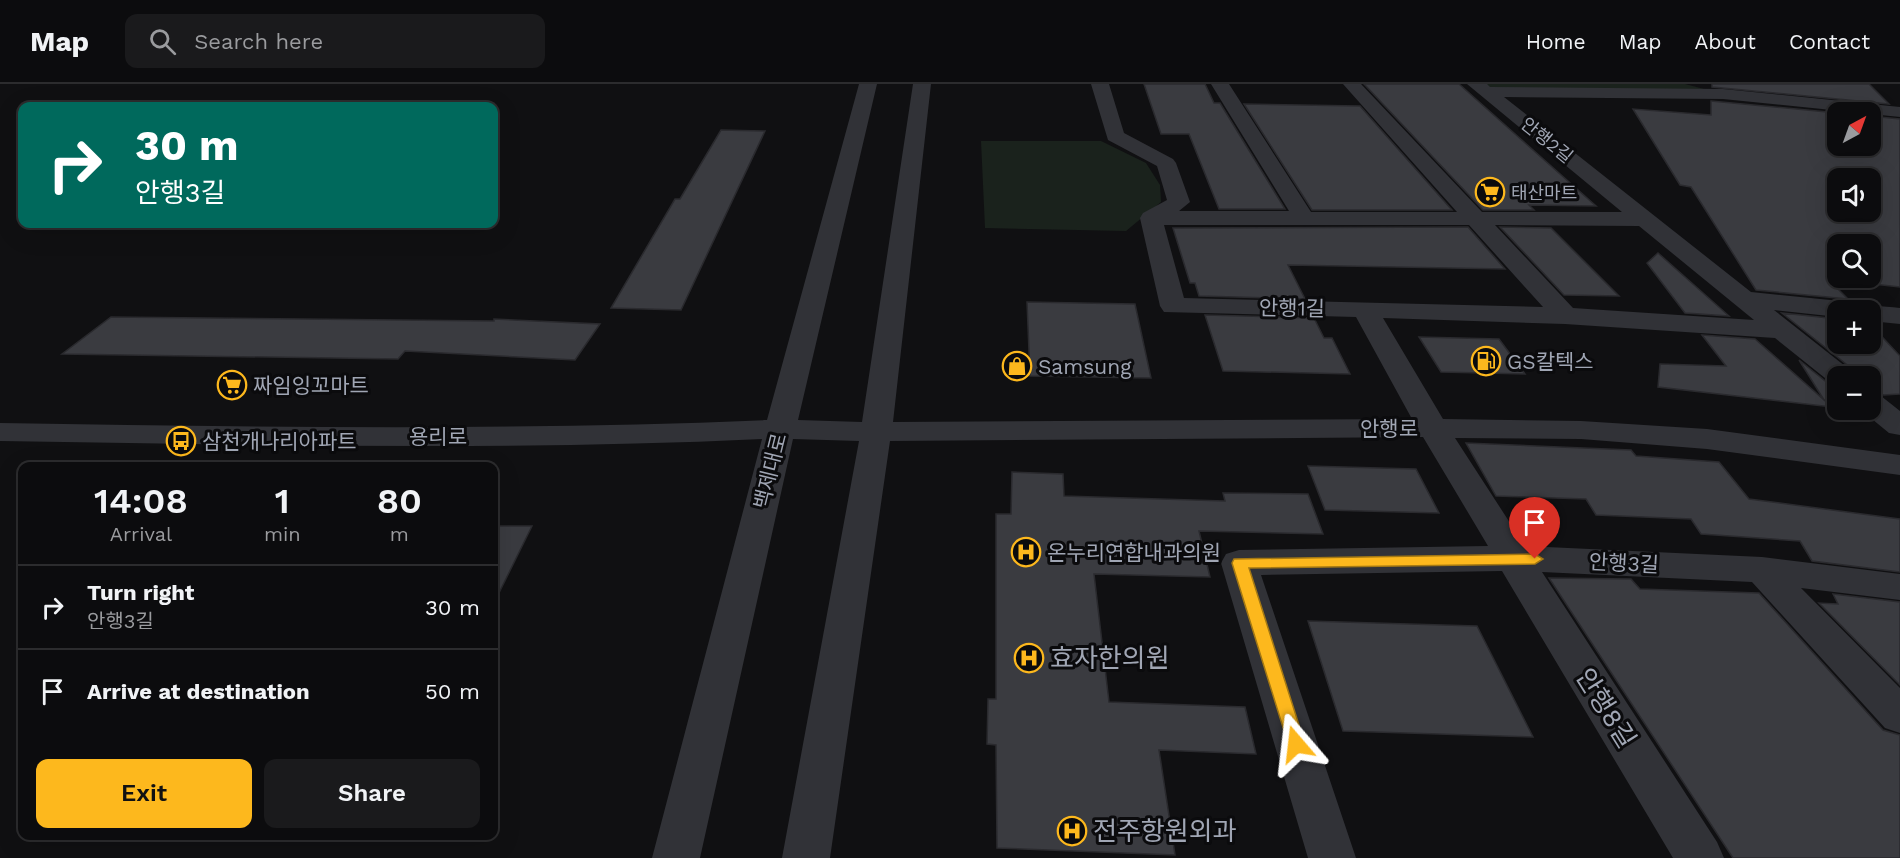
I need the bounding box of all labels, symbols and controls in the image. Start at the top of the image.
search box [125,14,545,68]
text: Map [30,25,89,58]
icon: search [146,25,179,58]
text: Search here [194,29,323,54]
text: Home [1526,29,1586,54]
text: Map [1619,29,1662,54]
text: About [1695,29,1756,54]
text: Contact [1789,29,1870,54]
north arrow [1827,102,1881,156]
map controls [1827,102,1881,420]
street label: 안행2길 [1517,113,1577,167]
text: 30 m [135,121,239,170]
icon: right [36,126,114,204]
button: sound [1827,168,1881,222]
supermarket icon: 태산마트 [1474,176,1506,208]
text: 안행3길 [135,177,225,209]
place label: 태산마트 [1511,182,1577,203]
button: search [1827,234,1881,288]
street label: 안행1길 [1259,295,1325,321]
button: + [1827,300,1881,354]
fuel station icon: GS칼텍스 [1470,345,1502,377]
place label: GS칼텍스 [1507,349,1594,374]
shop icon: Samsung [1001,350,1033,382]
place label: Samsung [1038,354,1132,379]
button: − [1827,366,1881,420]
supermarket icon: 짜임잉꼬마트 [216,369,248,401]
place label: 짜임잉꼬마트 [253,373,369,398]
street label: 안행로 [1360,416,1418,441]
street label: 용리로 [409,424,467,449]
bus stop icon: 삼천개나리아파트 [165,425,197,457]
place label: 삼천개나리아파트 [202,429,357,454]
street label: 백제대로 [749,430,791,512]
text: 14:08 [94,480,188,522]
text: 1 [275,480,290,522]
text: 80 [377,480,422,522]
pin [1509,497,1560,559]
icon: arrive [1518,506,1551,539]
text: Arrival [110,522,172,546]
text: min [264,522,301,546]
text: m [390,522,409,546]
hospital icon: 온누리연합내과의원 [1010,536,1042,568]
place label: 온누리연합내과의원 [1047,540,1221,565]
street label: 안행3길 [1588,549,1660,577]
text: Turn right [87,580,194,605]
icon: right [36,591,69,624]
text: 30 m [425,595,480,620]
text: 안행3길 [87,609,154,633]
hospital icon: 효자한의원 [1013,642,1045,674]
place label: 효자한의원 [1050,643,1170,673]
street label: 안행8길 [1570,663,1642,753]
icon: arrive [36,675,69,708]
text: Arrive at destination [87,679,310,704]
text: 50 m [425,679,480,704]
position arrow [1264,712,1328,776]
button: Exit [36,759,252,828]
button: Share [264,759,480,828]
hospital icon: 전주항원외과 [1056,815,1088,847]
place label: 전주항원외과 [1093,816,1237,846]

